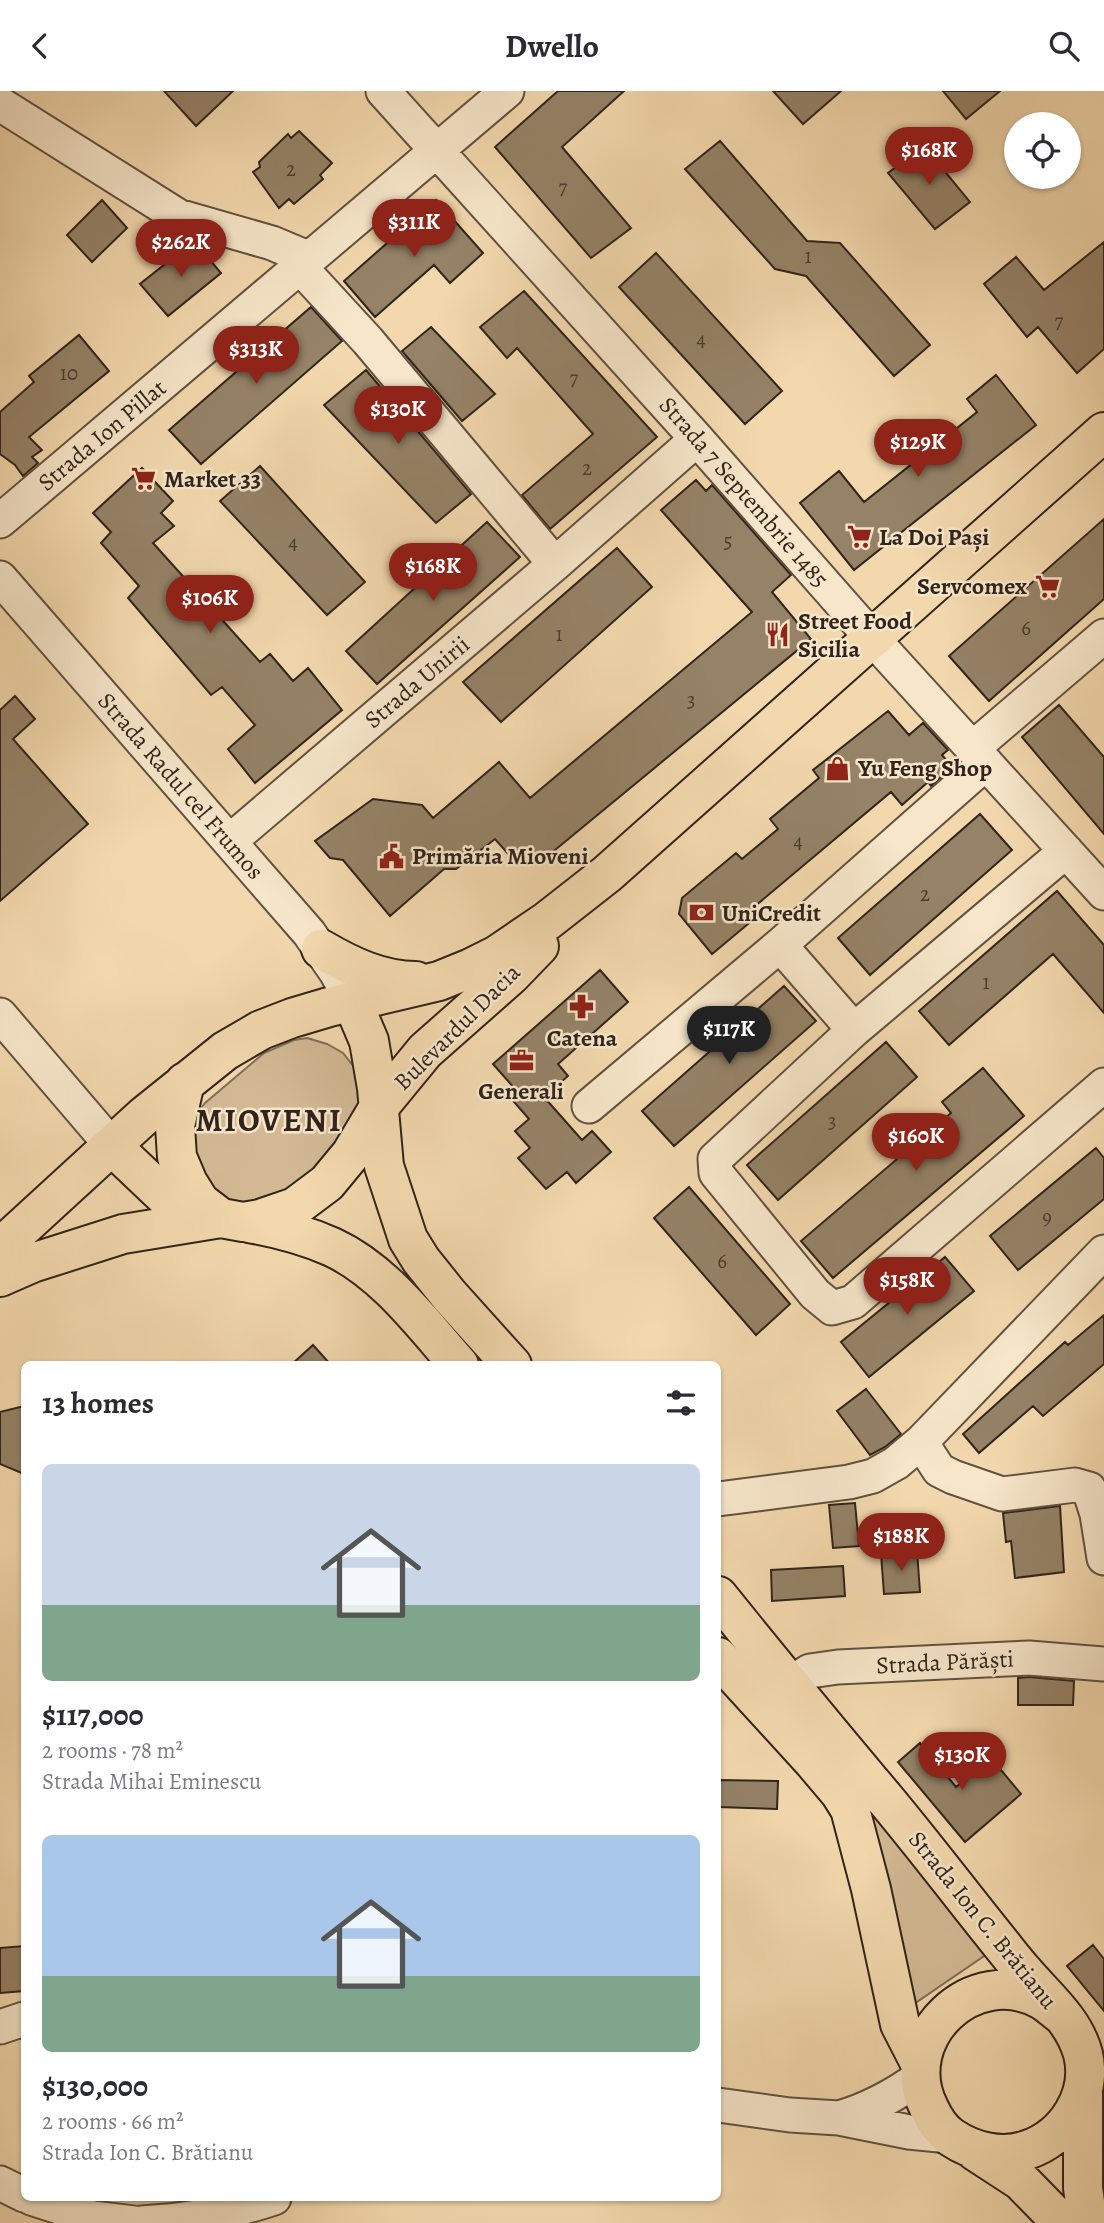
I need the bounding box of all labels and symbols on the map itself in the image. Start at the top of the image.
pin: $168K [880,127,978,187]
house number: 2 [286,155,296,183]
house number: 7 [559,173,568,201]
pin: $311K [365,199,463,259]
pin: $262K [132,219,230,279]
house number: 1 [804,242,812,270]
house number: 7 [1055,307,1064,335]
house number: 4 [696,325,706,353]
pin: $313K [207,327,305,386]
house number: 10 [60,359,78,387]
house number: 7 [570,364,579,392]
street label: Strada Ion Pillat [31,372,173,498]
pin: $130K [349,387,447,446]
street label: Strada 7 Septembrie 1485 [653,391,835,593]
pin: $129K [869,419,967,479]
house number: 2 [582,454,592,482]
place label: Market 33 [164,463,261,495]
supermarket icon: Market 33 [130,465,158,493]
place label: La Doi Pași [879,521,989,553]
supermarket icon: La Doi Pași [845,523,873,551]
house number: 4 [288,528,298,556]
house number: 5 [723,528,733,554]
pin: $168K [384,543,482,603]
place label: Servcomex [917,570,1027,602]
supermarket icon: Servcomex [1033,572,1061,600]
pin: $106K [161,575,259,635]
place label: Street Food Sicilia [798,605,912,665]
house number: 6 [1021,614,1031,642]
house number: 1 [555,620,563,648]
restaurant icon: Street Food Sicilia [764,621,792,649]
street label: Strada Unirii [358,629,476,735]
street label: Strada Radul cel Frumos [91,686,271,886]
house number: 3 [687,686,695,714]
place label: Yu Feng Shop [857,752,992,784]
shop icon: Yu Feng Shop [824,754,852,782]
house number: 4 [793,827,803,855]
place label: Primăria Mioveni [412,840,589,872]
public building icon: Primăria Mioveni [378,842,406,870]
house number: 2 [920,880,930,908]
place label: UniCredit [722,897,821,929]
bank icon: UniCredit [688,899,716,927]
street label: Bulevardul Dacia [387,956,528,1097]
house number: 1 [982,968,990,996]
pharmacy icon: Catena [568,993,596,1021]
pin: $117K [680,1007,778,1066]
place label: Catena [547,1022,618,1054]
office icon: Generali [507,1046,535,1074]
place label: Generali [478,1075,564,1107]
district label: MIOVENI [195,1098,343,1142]
house number: 3 [828,1107,836,1135]
pin: $160K [867,1114,965,1173]
house number: 9 [1042,1203,1052,1231]
house number: 6 [717,1247,727,1275]
pin: $158K [858,1257,956,1317]
pin: $188K [852,1513,950,1573]
street label: Strada Părăști [875,1642,1015,1682]
pin: $130K [913,1733,1011,1792]
street label: Strada Ion C. Brătianu [901,1824,1065,2016]

